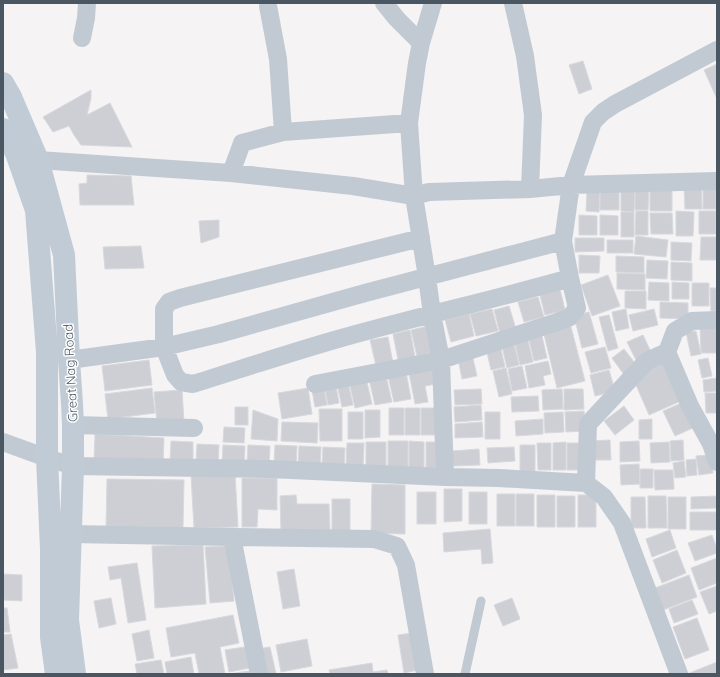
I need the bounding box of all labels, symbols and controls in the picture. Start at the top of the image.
street label: Great Nag Road [59,324,81,422]

